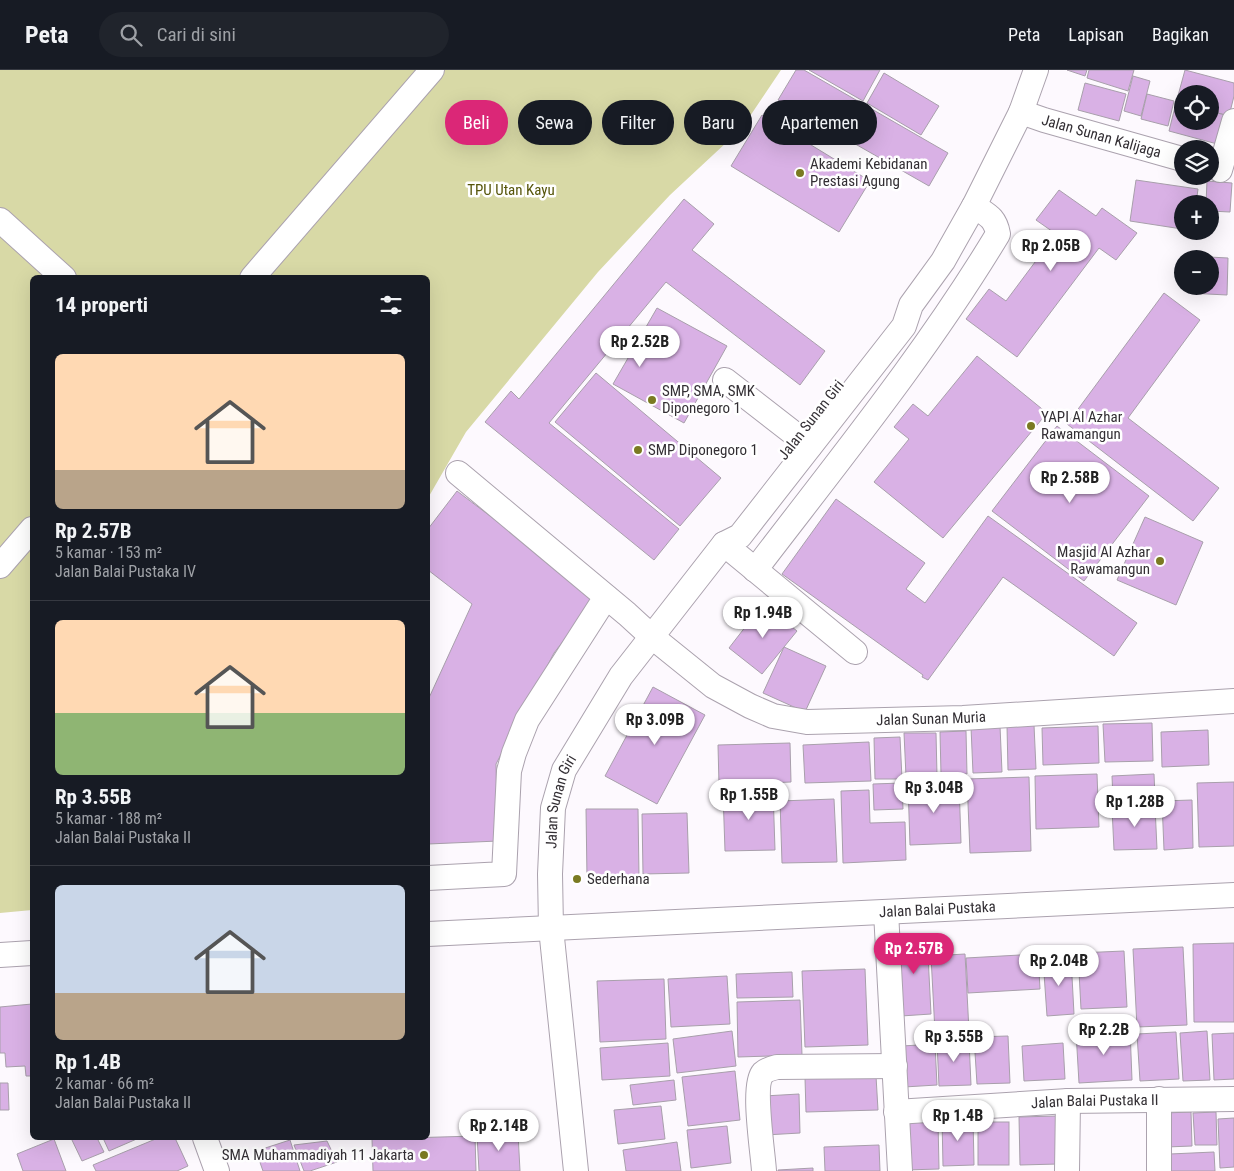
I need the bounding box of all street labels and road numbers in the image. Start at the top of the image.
street label: Jalan Sunan Kalijaga [1040,111,1163,162]
street label: Jalan Sunan Giri [774,377,848,463]
street label: Jalan Sunan Muria [876,708,986,729]
street label: Jalan Sunan Giri [542,751,580,849]
street label: Jalan Balai Pustaka [879,898,996,921]
street label: Jalan Balai Pustaka II [1030,1091,1159,1112]

